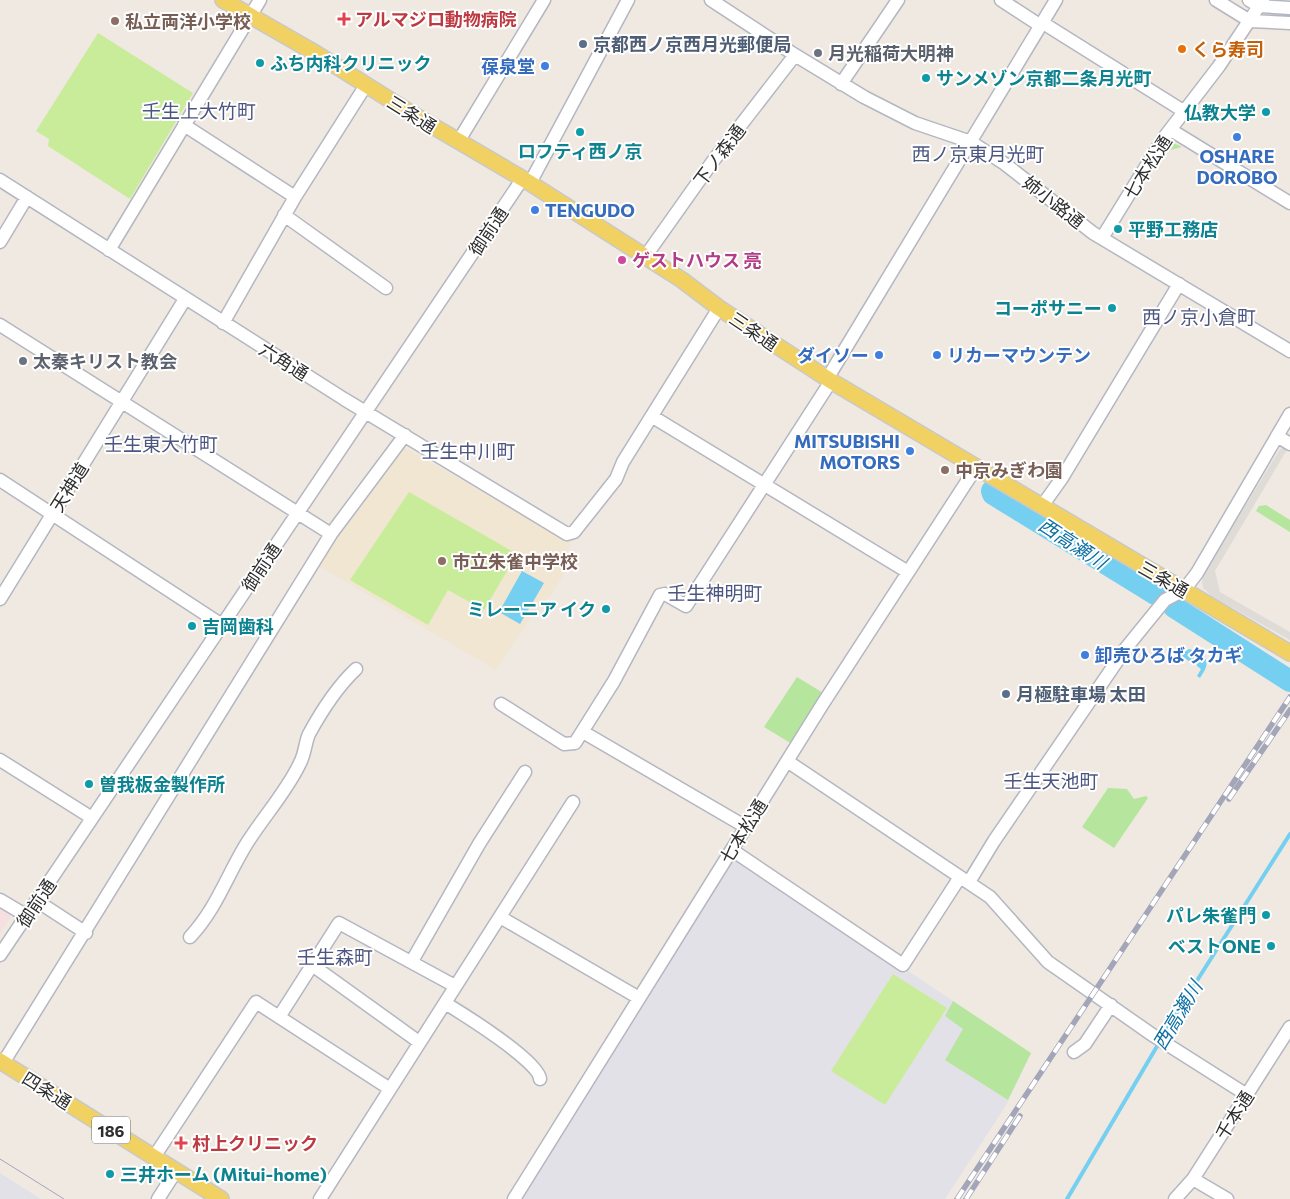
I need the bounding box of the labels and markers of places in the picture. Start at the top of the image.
place label: アルマジロ動物病院 [355,8,517,30]
place label: 私立両洋小学校 [125,10,251,32]
marker: アルマジロ動物病院 [337,12,351,26]
marker: 私立両洋小学校 [109,15,121,27]
place label: 京都西ノ京西月光郵便局 [593,33,791,55]
marker: 京都西ノ京西月光郵便局 [577,38,589,50]
place label: くら寿司 [1192,38,1264,60]
place label: 月光稲荷大明神 [828,42,954,64]
marker: くら寿司 [1176,43,1188,55]
marker: 月光稲荷大明神 [812,47,824,59]
place label: ふち内科クリニック [270,52,431,74]
place label: 葆泉堂 [481,55,535,77]
marker: ふち内科クリニック [254,57,266,69]
marker: 葆泉堂 [539,60,551,72]
place label: サンメゾン京都二条月光町 [936,67,1151,89]
marker: サンメゾン京都二条月光町 [920,72,932,84]
place label: 仏教大学 [1184,101,1256,123]
marker: 仏教大学 [1260,106,1272,118]
marker: ロフティ西ノ京 [574,126,586,138]
marker: OSHARE DOROBO [1231,131,1243,143]
place label: ロフティ西ノ京 [518,140,642,162]
place label: OSHARE DOROBO [1196,145,1278,188]
place label: TENGUDO [545,199,635,221]
marker: TENGUDO [529,204,541,216]
place label: 平野工務店 [1128,218,1218,240]
marker: 平野工務店 [1112,223,1124,235]
place label: ゲストハウス 亮 [632,249,761,271]
marker: ゲストハウス 亮 [616,254,628,266]
place label: コーポサニー [994,297,1102,319]
marker: コーポサニー [1106,302,1118,314]
place label: ダイソー [797,344,869,366]
place label: リカーマウンテン [947,344,1091,366]
marker: ダイソー [873,349,885,361]
marker: リカーマウンテン [931,349,943,361]
place label: 太秦キリスト教会 [33,350,177,372]
marker: 太秦キリスト教会 [17,355,29,367]
place label: MITSUBISHI MOTORS [794,430,900,473]
marker: MITSUBISHI MOTORS [904,445,916,457]
place label: 中京みぎわ園 [955,459,1063,481]
marker: 中京みぎわ園 [939,464,951,476]
place label: 市立朱雀中学校 [452,550,578,572]
marker: 市立朱雀中学校 [436,555,448,567]
place label: ミレーニア イク [467,598,596,620]
marker: ミレーニア イク [600,603,612,615]
place label: 吉岡歯科 [202,615,274,637]
marker: 吉岡歯科 [186,620,198,632]
place label: 卸売ひろば タカギ [1095,644,1242,666]
marker: 卸売ひろば タカギ [1079,649,1091,661]
place label: 月極駐車場 太田 [1016,683,1145,705]
marker: 月極駐車場 太田 [1000,688,1012,700]
place label: 曽我板金製作所 [99,773,225,795]
marker: 曽我板金製作所 [83,778,95,790]
place label: パレ朱雀門 [1166,904,1256,926]
marker: パレ朱雀門 [1260,909,1272,921]
place label: ベストONE [1168,935,1261,957]
marker: ベストONE [1265,940,1277,952]
place label: 村上クリニック [192,1132,318,1154]
marker: 村上クリニック [174,1136,188,1150]
place label: 三井ホーム (Mitui-home) [120,1163,327,1185]
marker: 三井ホーム (Mitui-home) [104,1168,116,1180]

